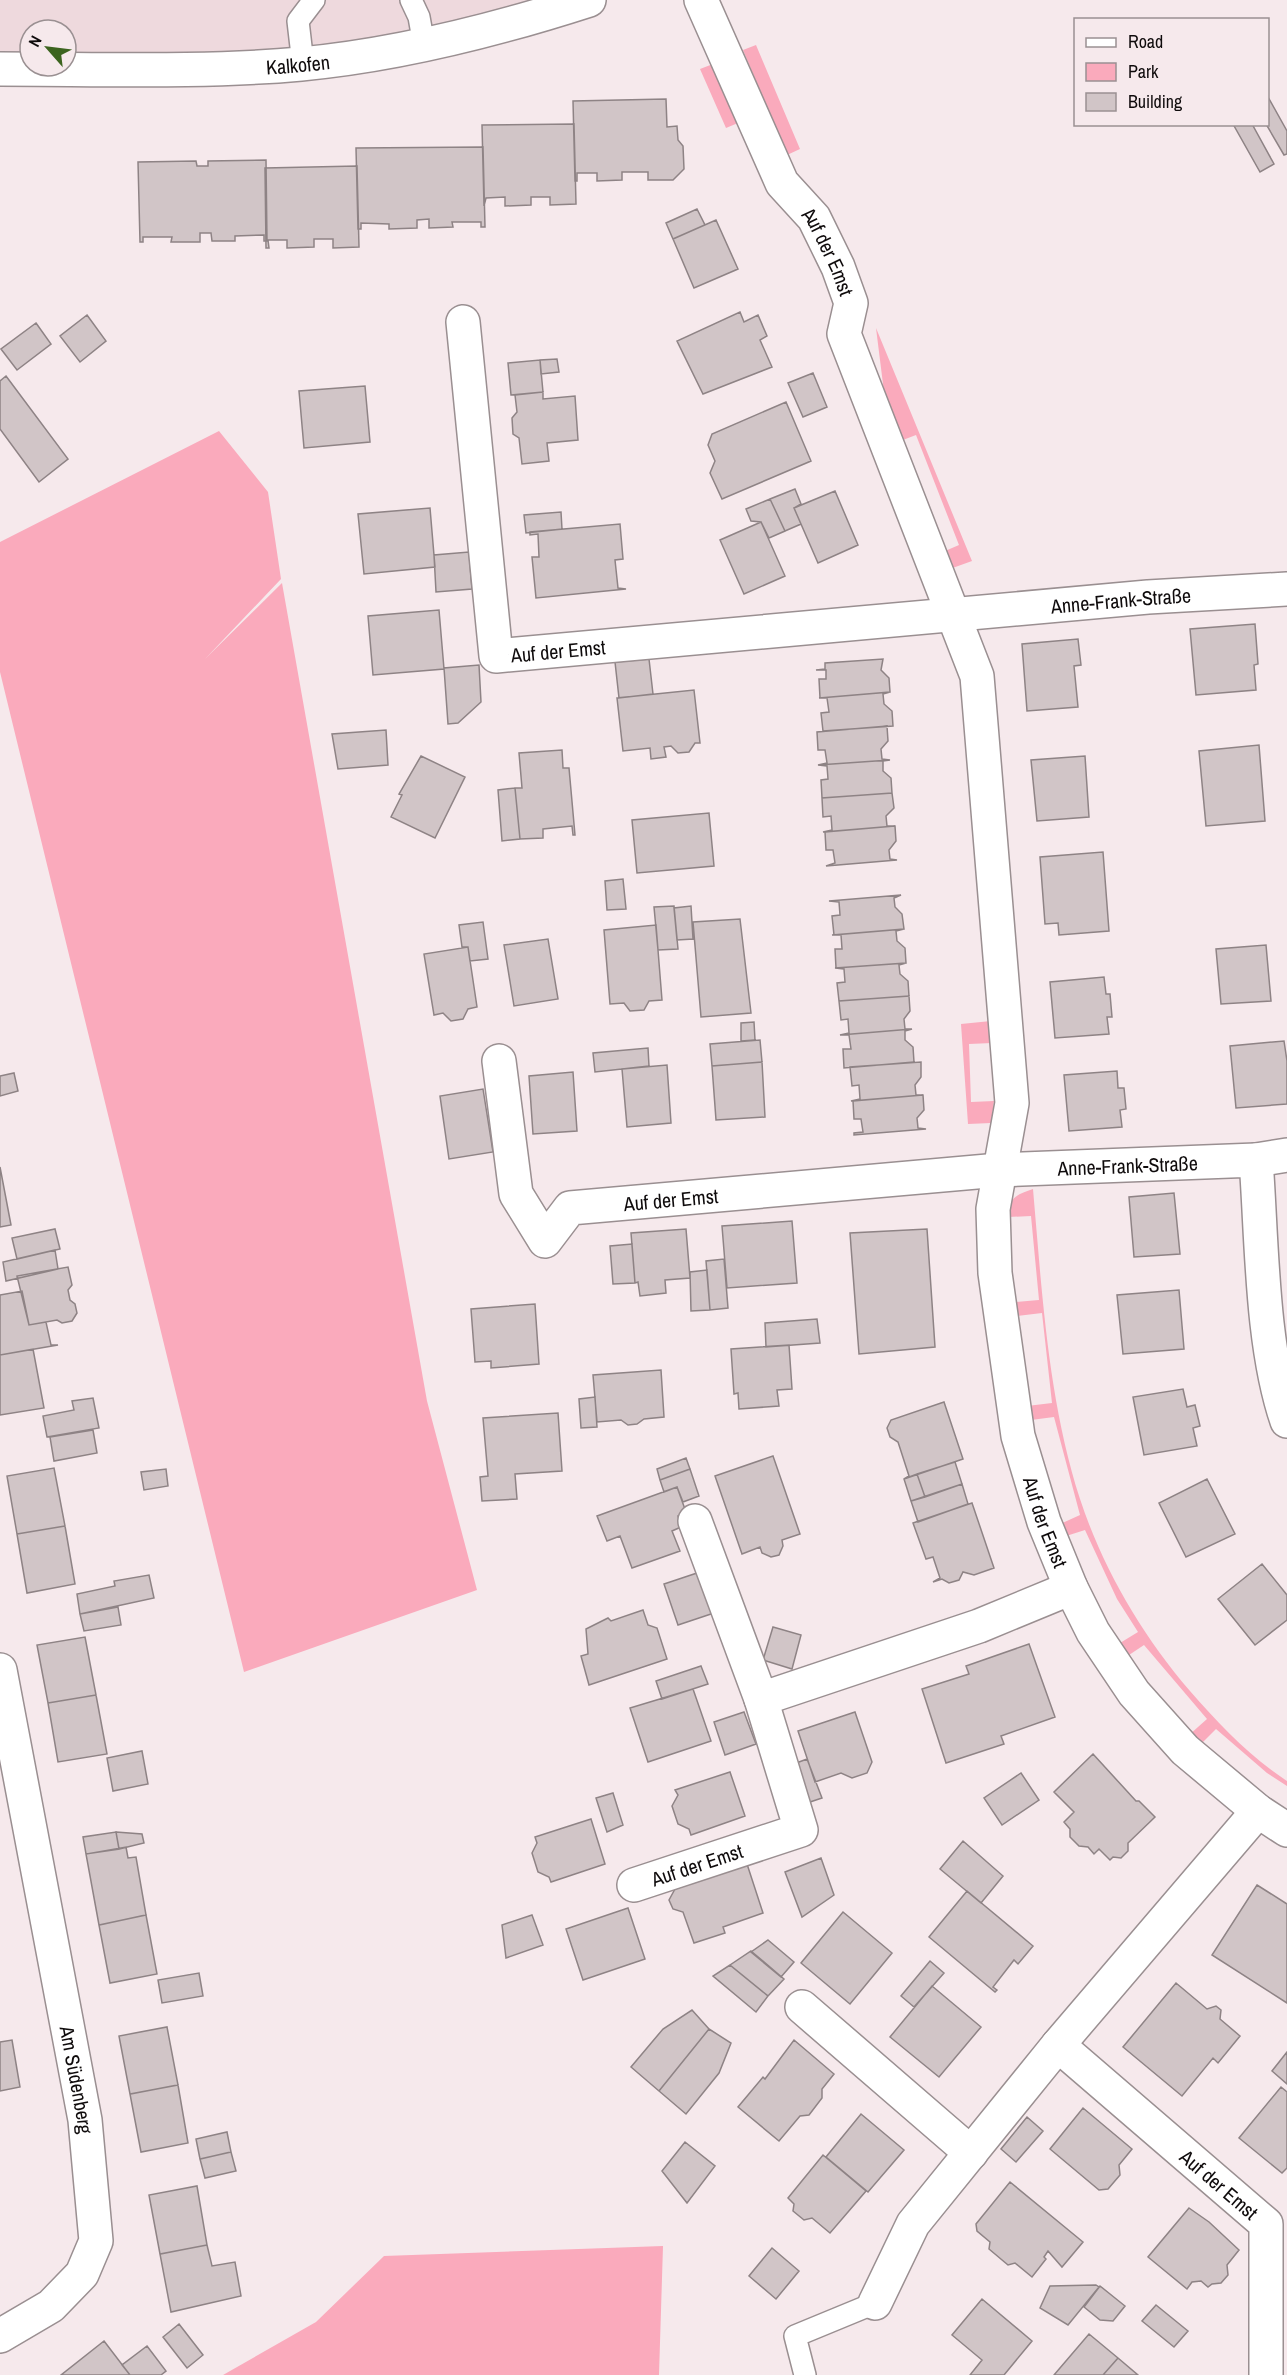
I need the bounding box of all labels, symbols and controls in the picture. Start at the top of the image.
north arrow [18,18,78,78]
legend [1074,18,1269,126]
text: Road [1128,29,1163,54]
text: N [23,32,47,50]
street label: Kalkofen [265,48,331,80]
text: Park [1128,59,1159,84]
text: Building [1128,89,1183,114]
street label: Auf der Emst [796,200,861,300]
street label: Anne-Frank-Straße [1049,581,1192,619]
street label: Auf der Emst [509,633,607,668]
street label: Anne-Frank-Straße [1056,1149,1198,1181]
street label: Auf der Emst [621,1181,720,1217]
street label: Auf der Emst [1017,1472,1075,1572]
street label: Auf der Emst [646,1837,746,1892]
street label: Am Südenberg [54,2022,100,2135]
street label: Auf der Emst [1174,2142,1265,2225]

